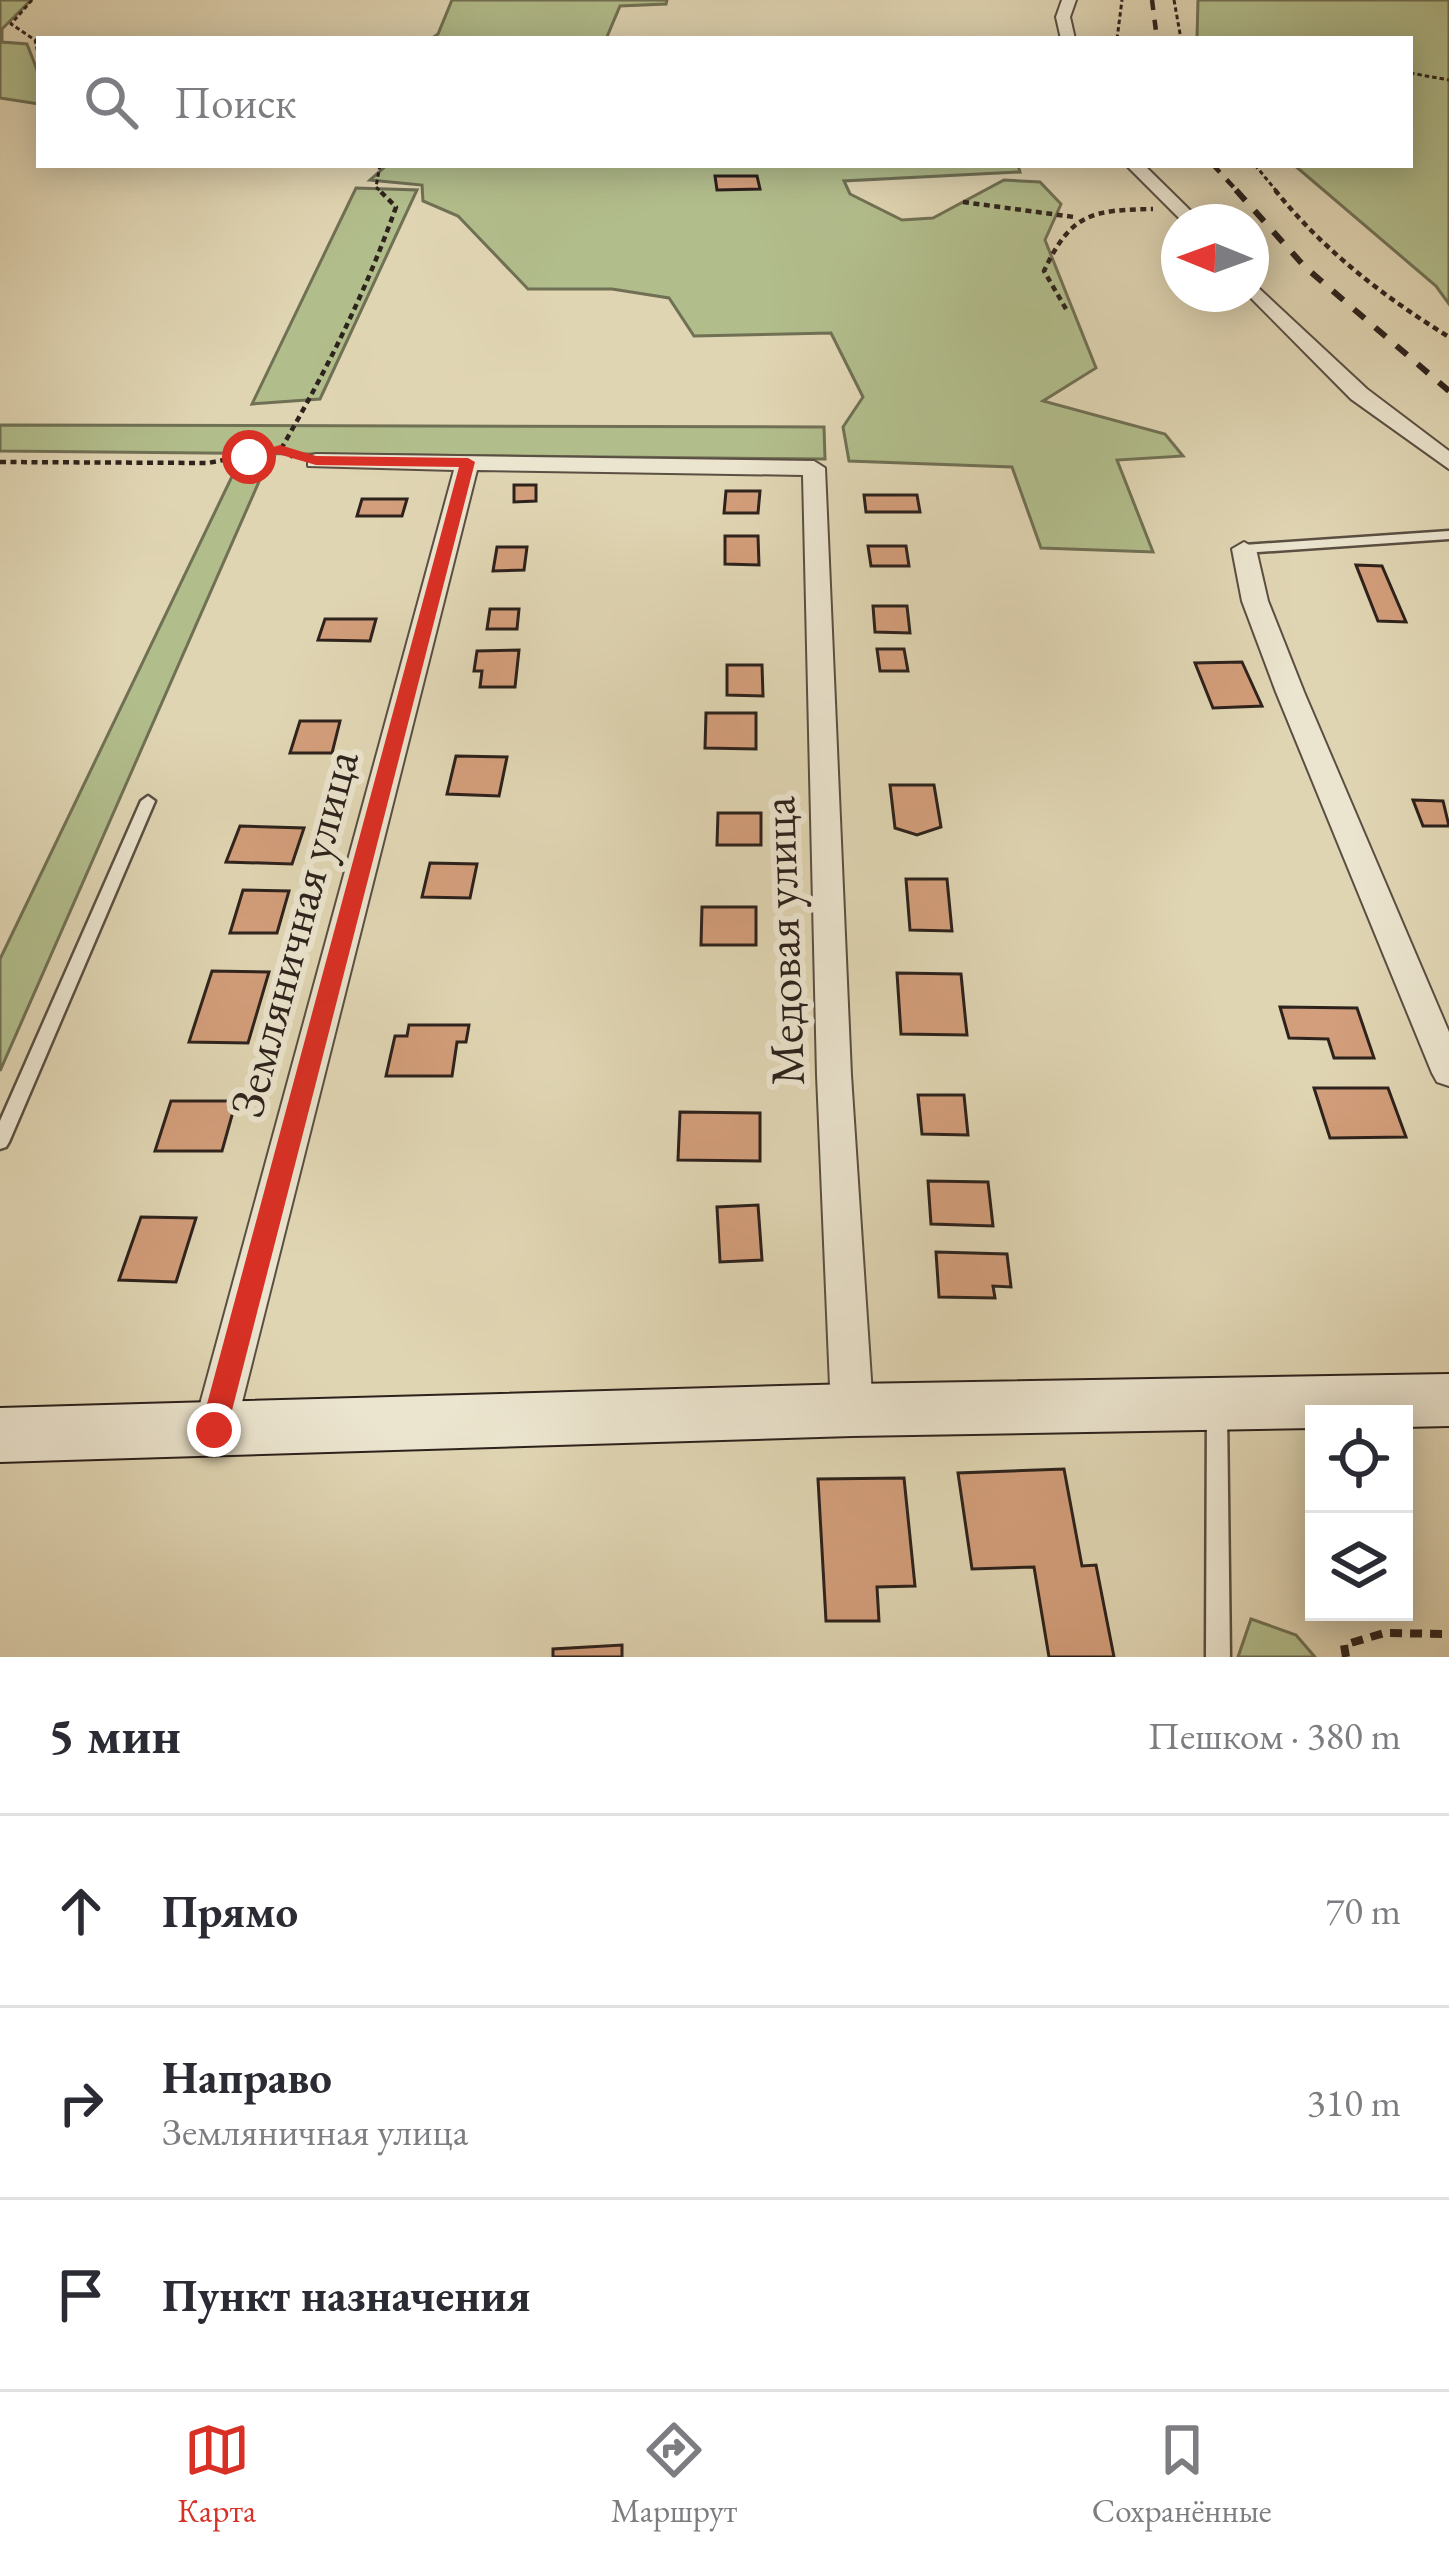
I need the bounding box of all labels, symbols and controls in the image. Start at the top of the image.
search box [36,36,1413,168]
icon: search [78,69,144,135]
text: Поиск [174,73,296,131]
north arrow [1161,204,1269,312]
route start [222,430,276,484]
street label: Земляничная улица [214,742,372,1123]
street label: Медовая улица [746,795,818,1087]
route end [187,1403,241,1457]
map controls [1305,1405,1413,1621]
button: locate [1305,1405,1413,1513]
button: layers [1305,1513,1413,1621]
text: 5 мин [48,1702,181,1768]
text: Пешком · 380 m [1148,1710,1401,1761]
icon: ahead [48,1878,114,1944]
text: Прямо [162,1882,298,1940]
text: 70 m [1325,1885,1401,1936]
text: Направо [162,2048,332,2106]
icon: right [48,2070,114,2136]
text: 310 m [1307,2077,1401,2128]
text: Земляничная улица [162,2106,468,2157]
icon: arrive [48,2262,114,2328]
text: Пункт назначения [162,2266,531,2324]
tab: Карта [177,2417,256,2532]
tab: Маршрут [611,2417,737,2532]
tab: Сохранённые [1092,2417,1272,2532]

